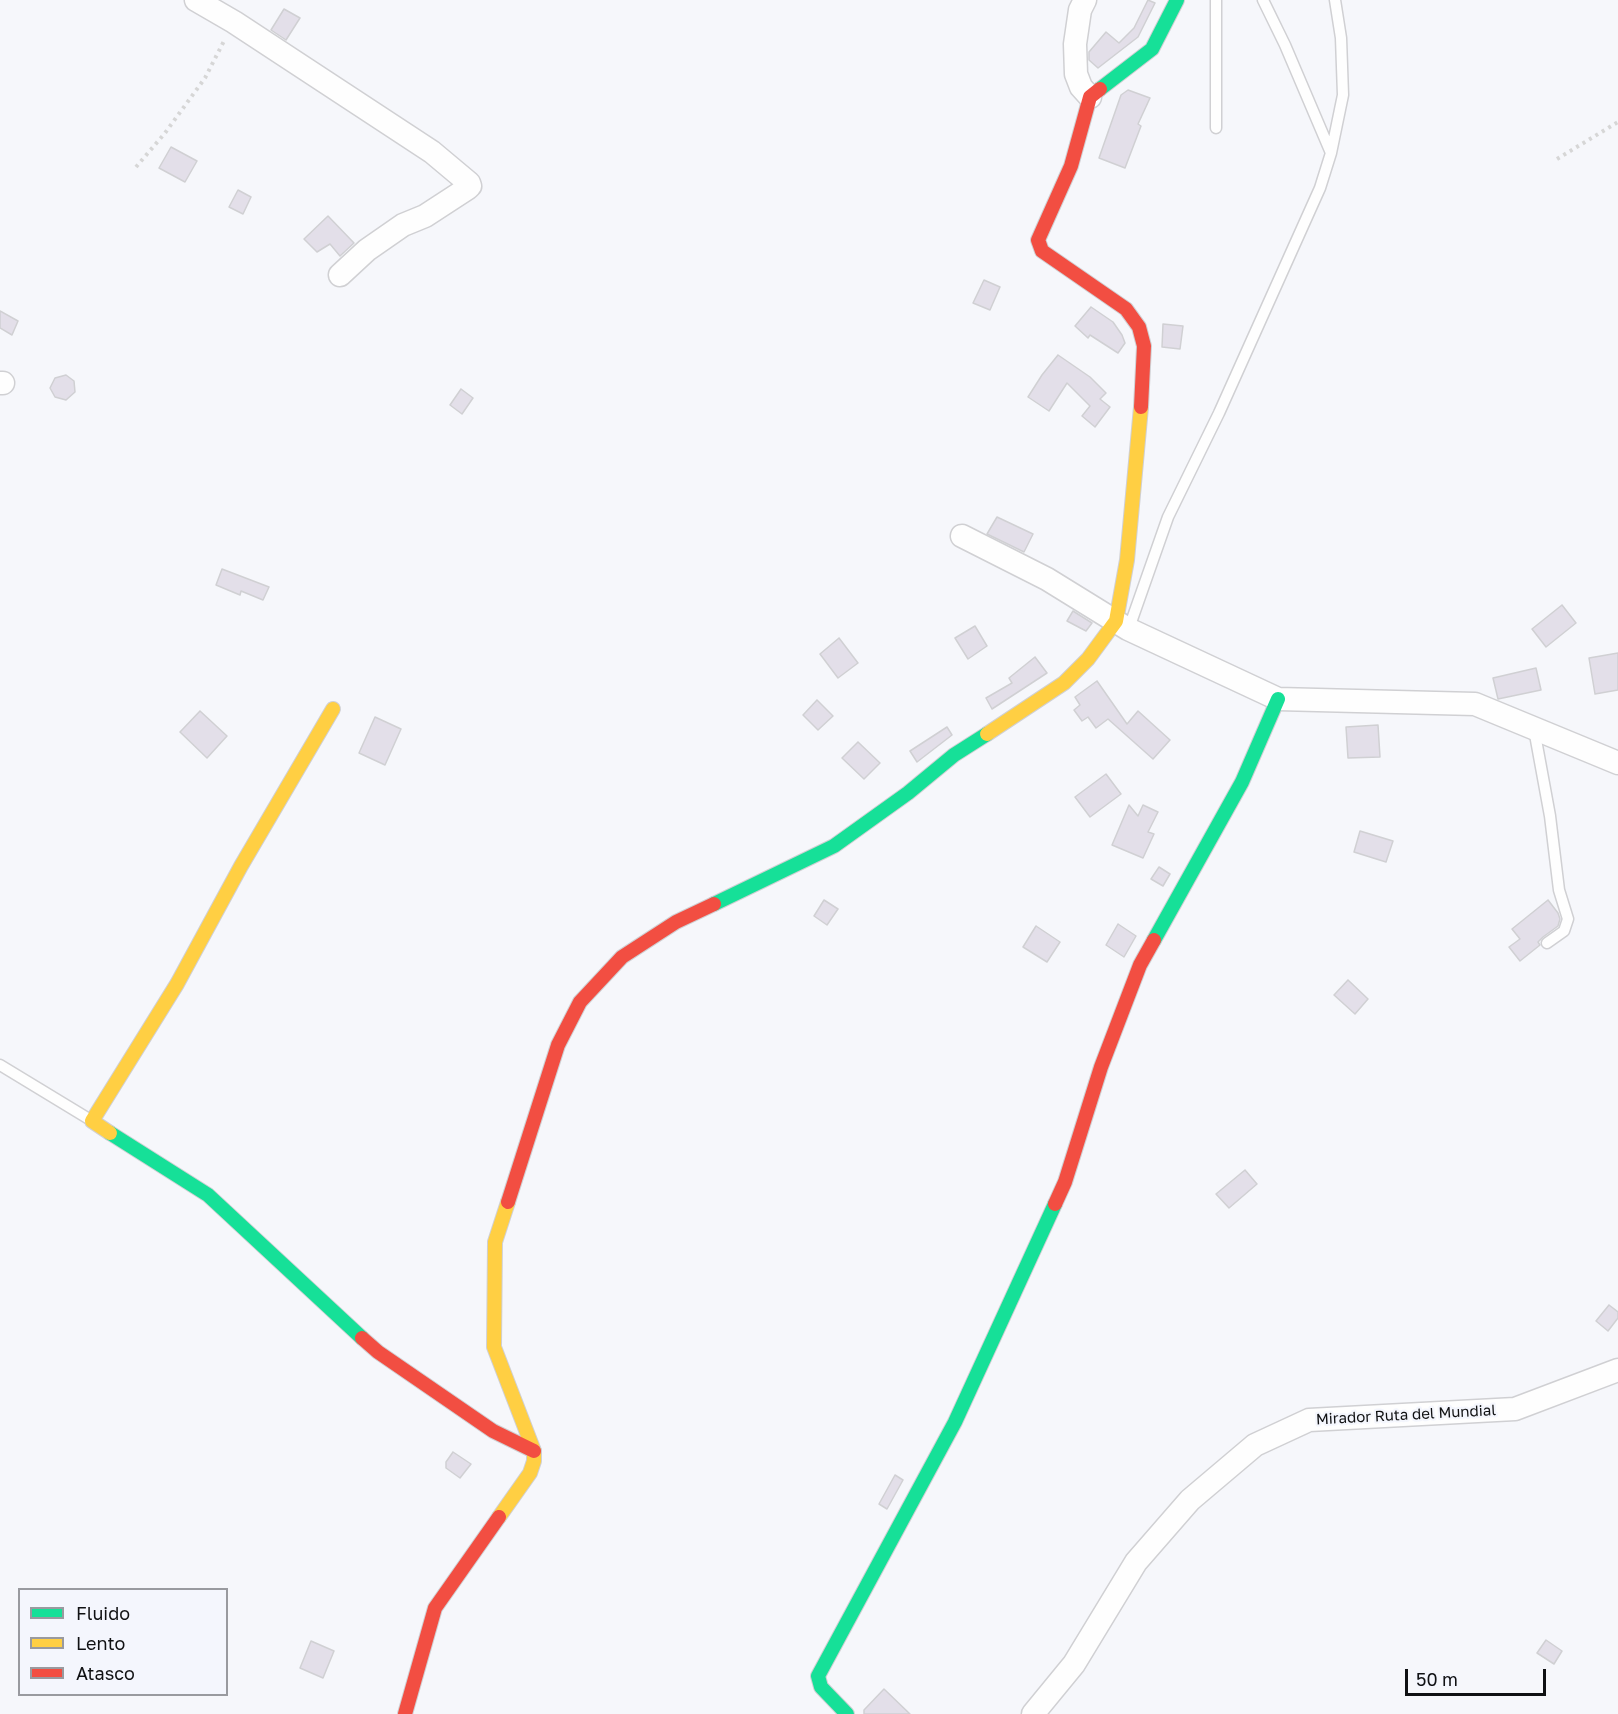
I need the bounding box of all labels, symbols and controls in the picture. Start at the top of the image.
street label: Mirador Ruta del Mundial [1315,1401,1497,1429]
legend [18,1588,228,1696]
text: Fluido [76,1602,130,1624]
text: Lento [76,1632,125,1654]
scale bar [1408,1657,1549,1695]
text: Atasco [76,1662,135,1684]
text: 50 m [1416,1668,1458,1690]

